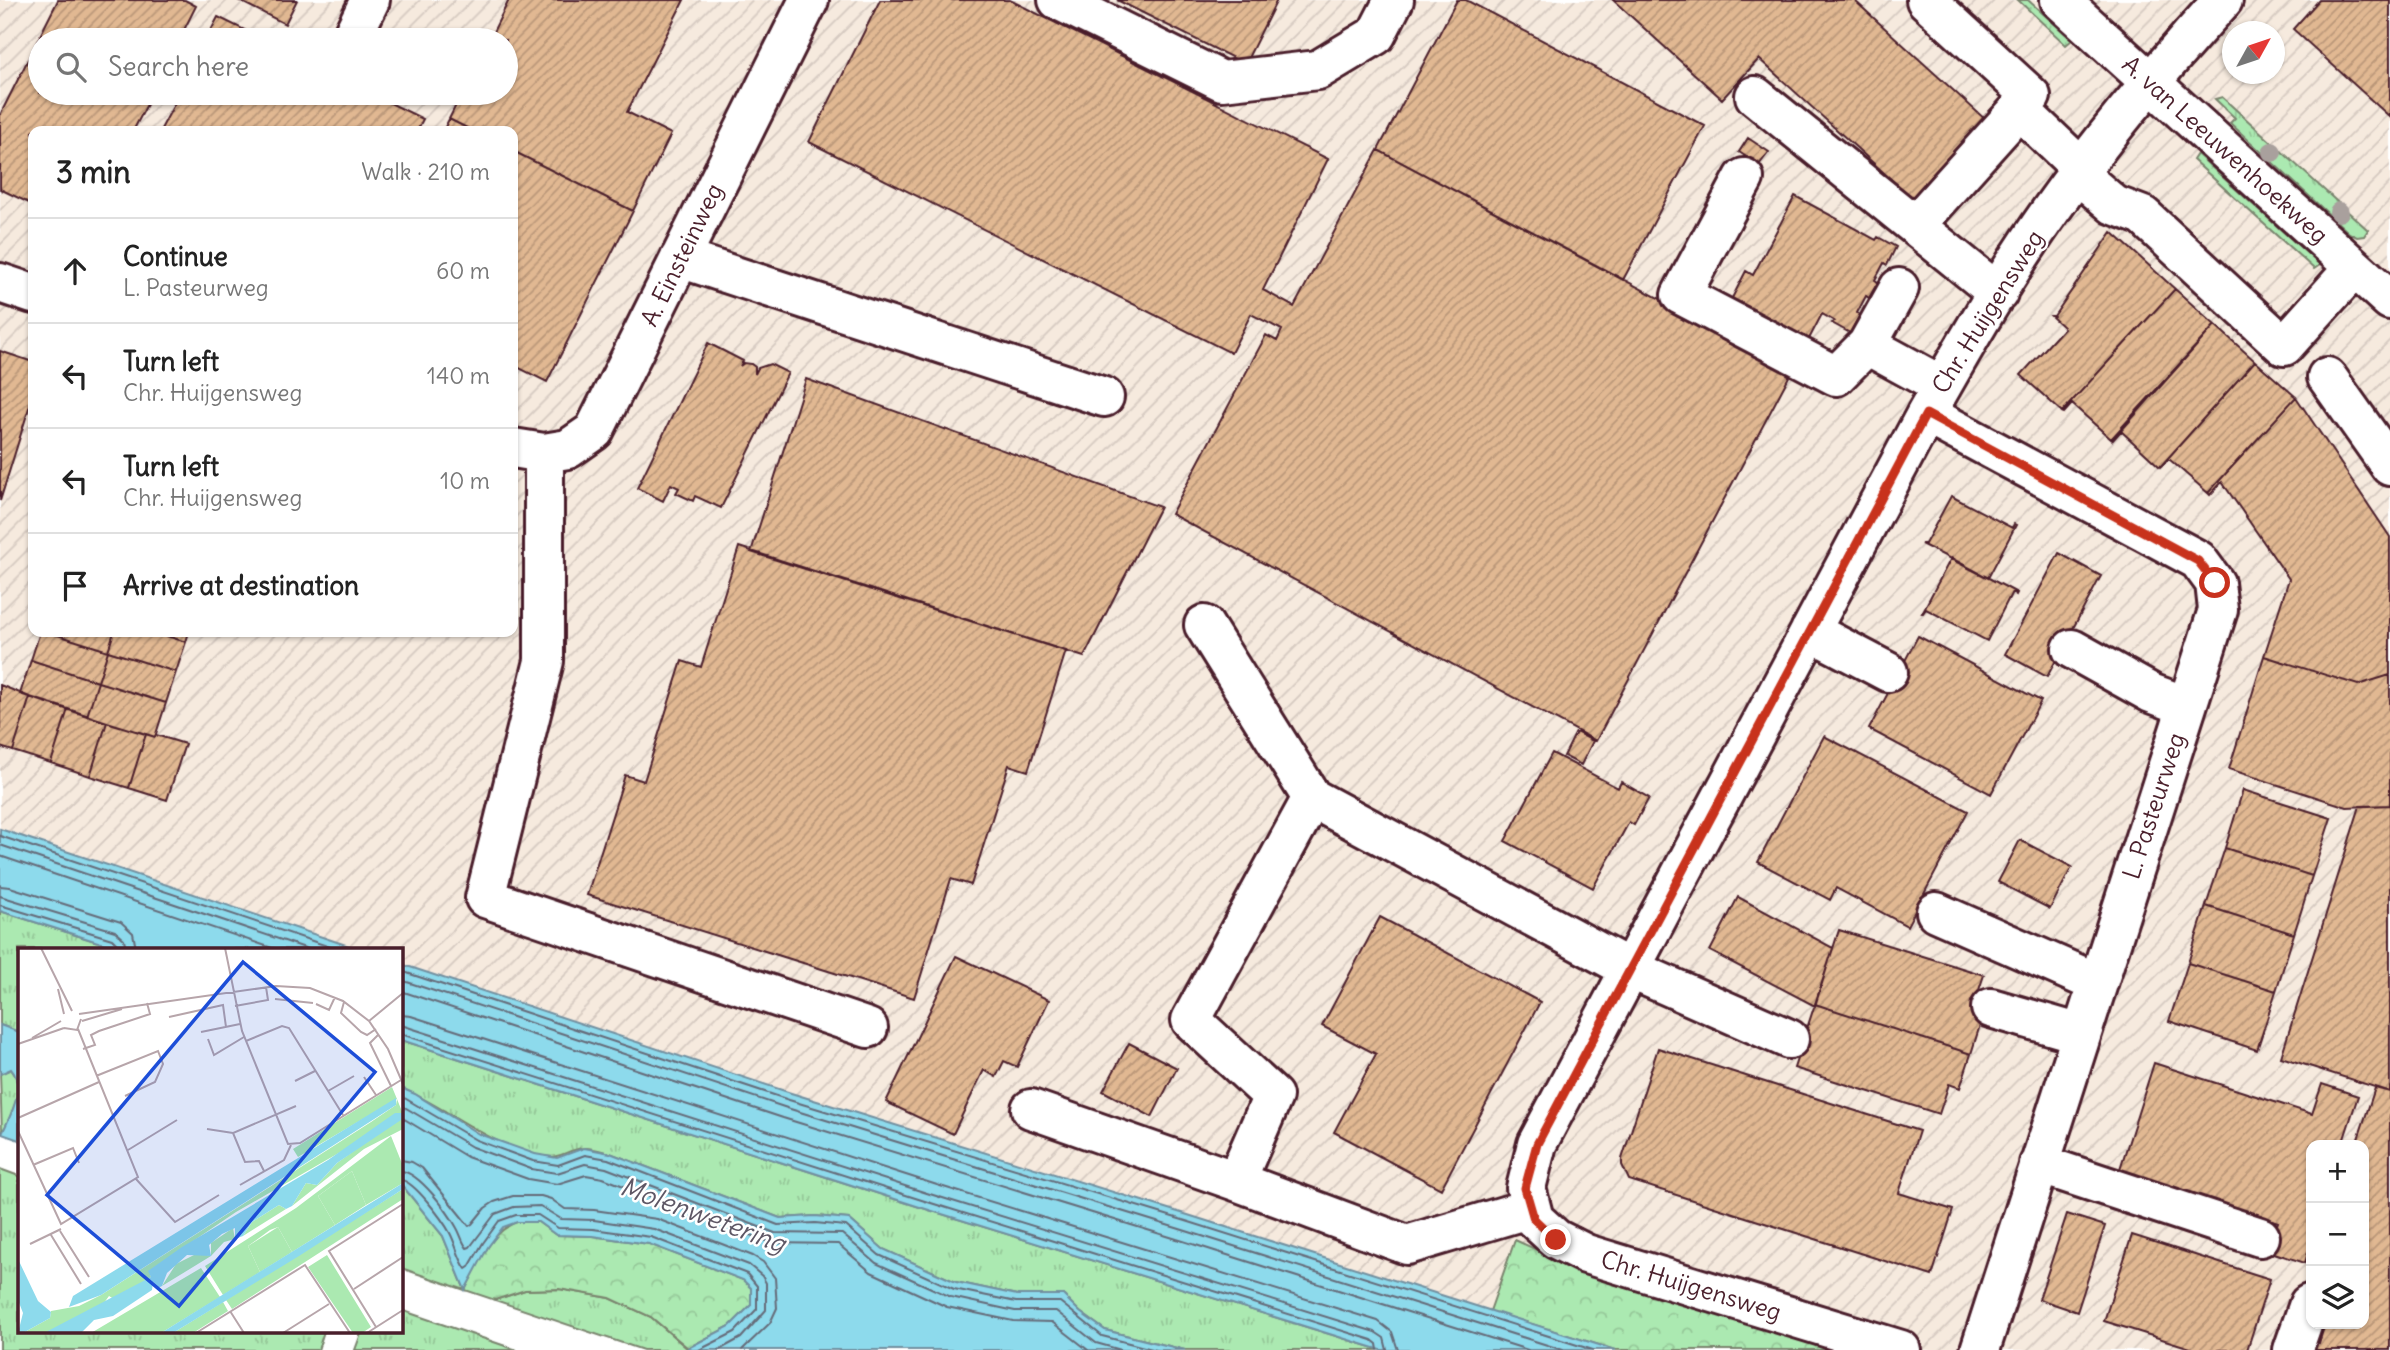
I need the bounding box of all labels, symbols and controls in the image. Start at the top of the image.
north arrow [2222,21,2285,84]
search box [28,28,518,105]
icon: search [52,48,90,86]
street label: A. van Leeuwenhoekweg [2117,49,2335,250]
text: Search here [108,50,249,83]
text: 3 min [56,153,131,191]
text: Walk · 210 m [361,157,490,186]
street label: A. Einsteinweg [634,178,729,331]
street label: Chr. Huijgensweg [1925,224,2049,399]
text: Continue [123,240,228,273]
icon: ahead [56,252,94,290]
text: 60 m [436,256,490,285]
text: L. Pasteurweg [123,273,269,302]
text: Turn left [123,345,219,378]
icon: left [56,357,94,395]
text: 140 m [427,361,490,390]
text: Chr. Huijgensweg [123,378,302,407]
text: Turn left [123,450,219,483]
icon: left [56,462,94,500]
text: 10 m [440,466,490,495]
text: Chr. Huijgensweg [123,483,302,512]
icon: arrive [56,567,94,605]
route start [2199,567,2230,598]
text: Arrive at destination [123,569,359,602]
street label: L. Pasteurweg [2115,729,2191,883]
inset map [18,948,402,1332]
map controls [2306,1140,2369,1329]
button: + [2306,1140,2369,1203]
water label: Molenwetering [616,1169,792,1260]
button: − [2306,1203,2369,1266]
route end [1540,1224,1571,1255]
street label: Chr. Huijgensweg [1597,1243,1785,1327]
button: layers [2306,1266,2369,1329]

